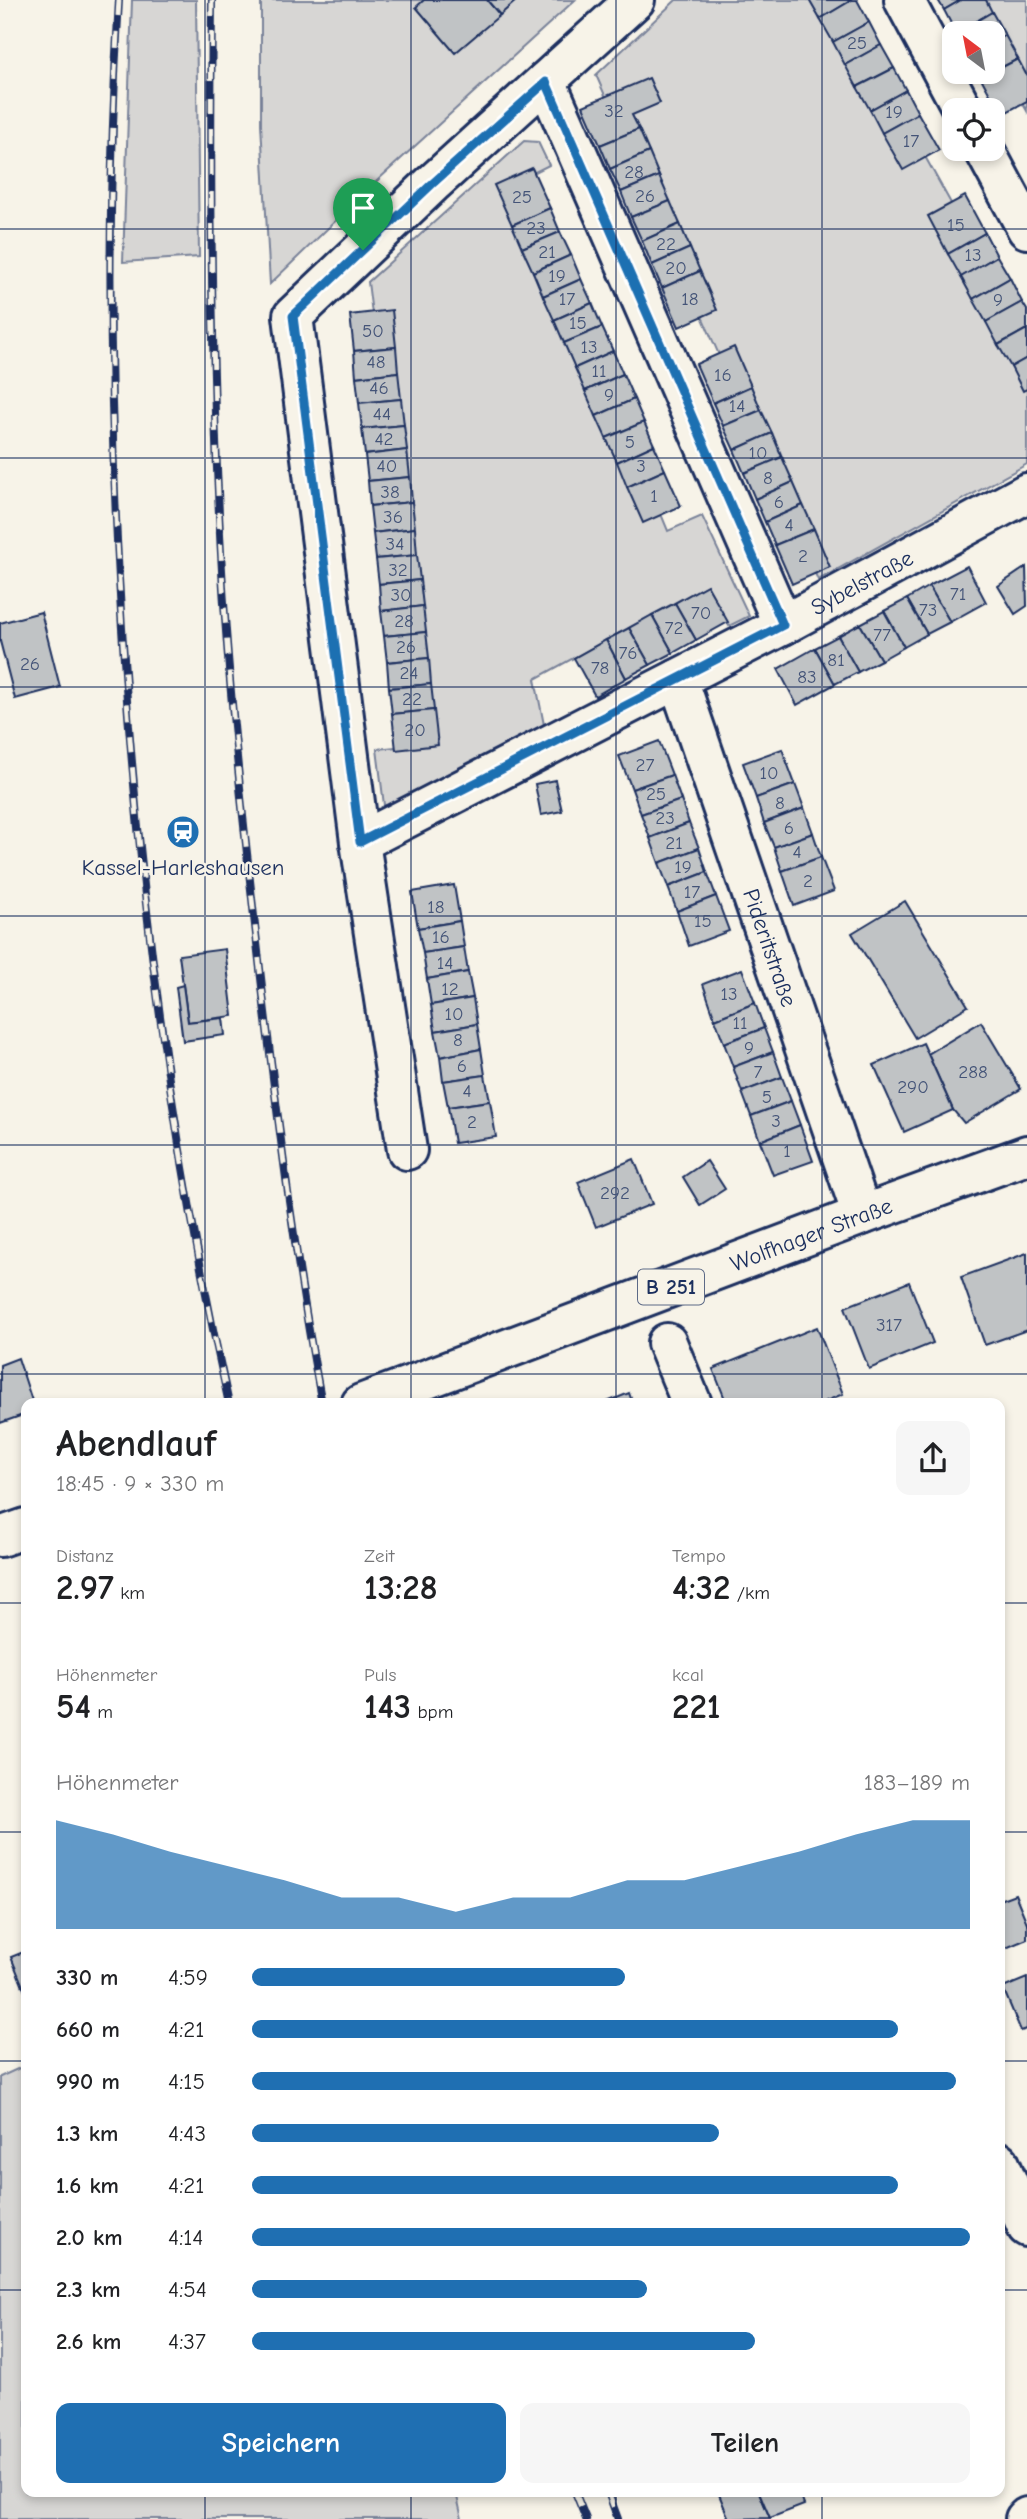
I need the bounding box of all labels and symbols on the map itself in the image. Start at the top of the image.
north arrow [942,21,1004,84]
house number: 25 [847,32,867,54]
house number: 32 [604,100,624,122]
house number: 19 [885,101,903,123]
house number: 17 [903,130,919,152]
house number: 28 [624,161,644,183]
pin [333,178,393,250]
house number: 26 [635,185,655,207]
house number: 25 [512,186,532,208]
house number: 15 [947,214,965,236]
house number: 23 [526,217,546,239]
house number: 22 [656,233,676,255]
house number: 21 [538,241,556,263]
house number: 13 [964,244,982,266]
house number: 20 [665,257,687,279]
house number: 19 [548,265,566,287]
house number: 17 [559,288,575,310]
house number: 18 [681,288,699,310]
house number: 9 [993,289,1003,311]
house number: 15 [569,312,587,334]
house number: 50 [362,320,384,342]
house number: 13 [580,336,598,358]
house number: 48 [367,351,385,373]
house number: 11 [591,360,607,382]
house number: 16 [714,364,732,386]
house number: 46 [369,377,389,399]
house number: 9 [604,384,614,406]
house number: 14 [729,395,745,417]
house number: 44 [373,403,391,425]
house number: 42 [374,428,394,450]
house number: 5 [625,431,635,453]
house number: 10 [748,442,768,464]
house number: 40 [377,455,397,477]
house number: 3 [636,455,646,477]
house number: 8 [763,467,773,489]
house number: 38 [380,481,400,503]
house number: 1 [650,485,658,507]
house number: 6 [774,491,784,513]
house number: 36 [383,506,403,528]
house number: 4 [784,514,794,536]
house number: 34 [386,533,404,555]
street label: Sybelstraße [806,544,918,621]
house number: 2 [798,545,808,567]
house number: 32 [388,559,408,581]
house number: 71 [950,583,966,605]
house number: 30 [390,584,412,606]
house number: 73 [919,599,937,621]
house number: 70 [691,602,711,624]
house number: 28 [394,610,414,632]
house number: 72 [665,617,683,639]
house number: 77 [873,624,891,646]
house number: 26 [396,636,416,658]
house number: 76 [618,642,638,664]
house number: 81 [827,649,845,671]
house number: 26 [20,653,40,675]
house number: 78 [591,657,609,679]
house number: 24 [399,662,419,684]
house number: 83 [797,666,817,688]
house number: 22 [402,688,422,710]
house number: 20 [404,719,426,741]
house number: 27 [636,754,654,776]
house number: 10 [759,762,779,784]
house number: 25 [646,783,666,805]
house number: 8 [775,792,785,814]
house number: 23 [655,807,675,829]
station icon: Kassel-Harleshausen [164,813,202,851]
house number: 6 [784,817,794,839]
house number: 21 [665,832,683,854]
house number: 4 [792,841,802,863]
place label: Kassel-Harleshausen [81,854,285,881]
house number: 19 [674,856,692,878]
house number: 2 [803,870,813,892]
house number: 17 [684,881,700,903]
street label: Pideritstraße [737,885,803,1010]
house number: 18 [427,896,445,918]
house number: 15 [694,910,712,932]
house number: 16 [432,926,450,948]
house number: 14 [437,952,453,974]
house number: 12 [441,978,459,1000]
house number: 13 [720,983,738,1005]
house number: 10 [444,1003,464,1025]
house number: 11 [732,1012,748,1034]
house number: 8 [453,1029,463,1051]
house number: 9 [744,1037,754,1059]
house number: 6 [457,1055,467,1077]
house number: 7 [754,1061,763,1083]
house number: 288 [958,1061,988,1083]
house number: 290 [897,1076,929,1098]
house number: 4 [462,1080,472,1102]
house number: 5 [762,1086,772,1108]
house number: 3 [771,1110,781,1132]
house number: 2 [467,1111,477,1133]
house number: 1 [783,1140,791,1162]
house number: 292 [600,1182,630,1204]
street label: Wolfhager Straße [726,1192,896,1277]
road number: B 251 [638,1270,704,1304]
house number: 317 [876,1314,902,1336]

